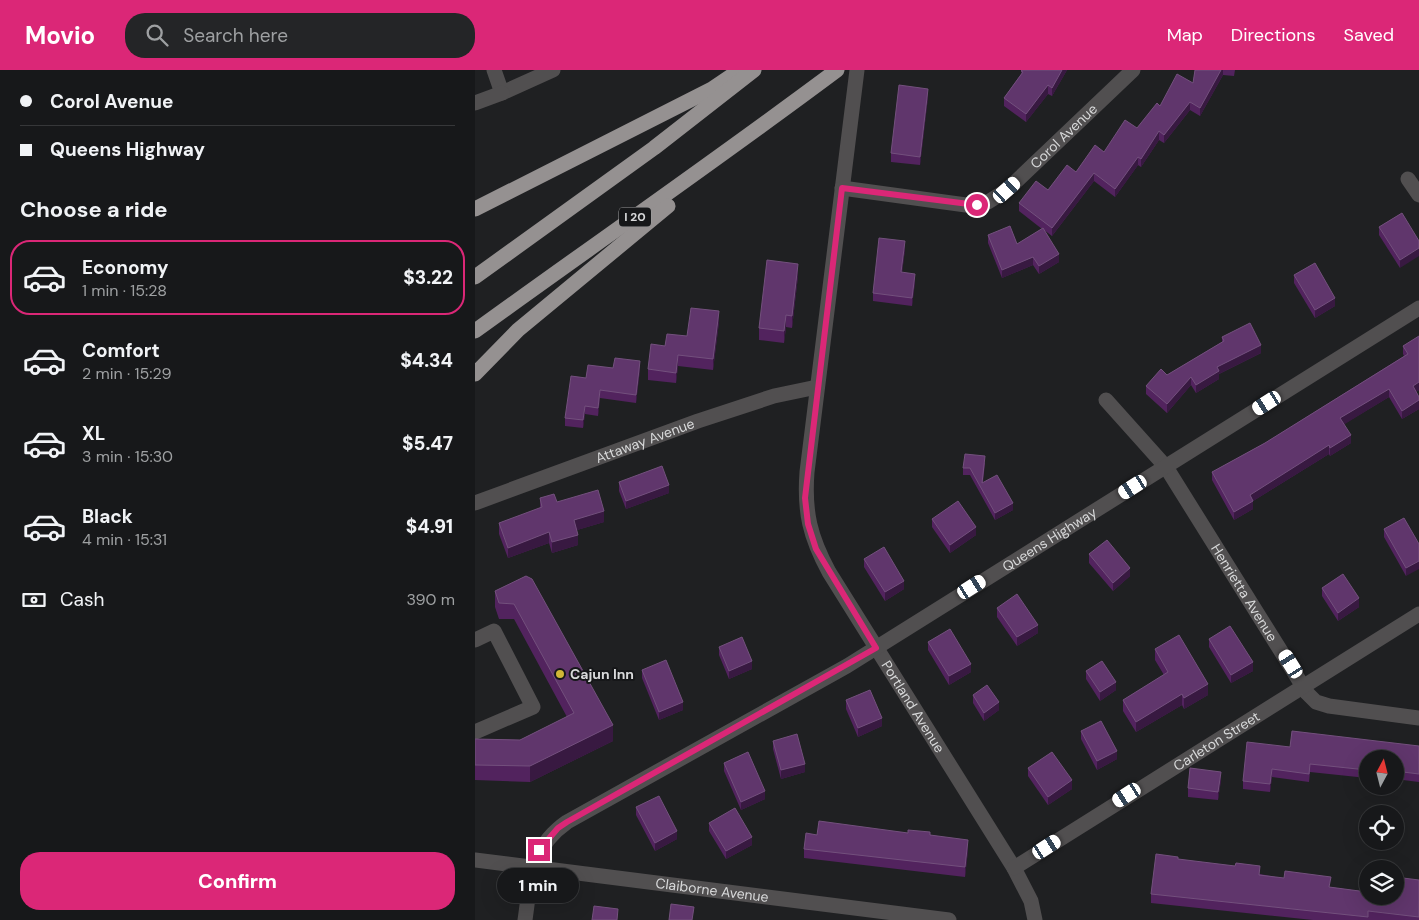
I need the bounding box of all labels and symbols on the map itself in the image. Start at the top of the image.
street label: Corol Avenue [1026,100,1101,172]
car [990,174,1023,206]
route start [966,194,988,216]
road number: I 20 [619,208,651,226]
car [1250,389,1283,417]
street label: Attaway Avenue [593,414,697,467]
car [1116,473,1149,501]
street label: Queens Highway [999,503,1100,576]
street label: Henrietta Avenue [1207,540,1282,645]
car [955,573,988,601]
car [1276,647,1305,681]
street label: Portland Avenue [878,657,949,756]
place label: Cajun Inn [570,665,634,683]
marker: Cajun Inn [554,668,566,680]
street label: Carleton Street [1170,707,1263,775]
north arrow [1359,750,1404,795]
car [1110,781,1143,809]
car [1030,833,1063,861]
route end [528,839,550,861]
callout: 1 min [498,868,580,902]
street label: Claiborne Avenue [655,874,770,906]

